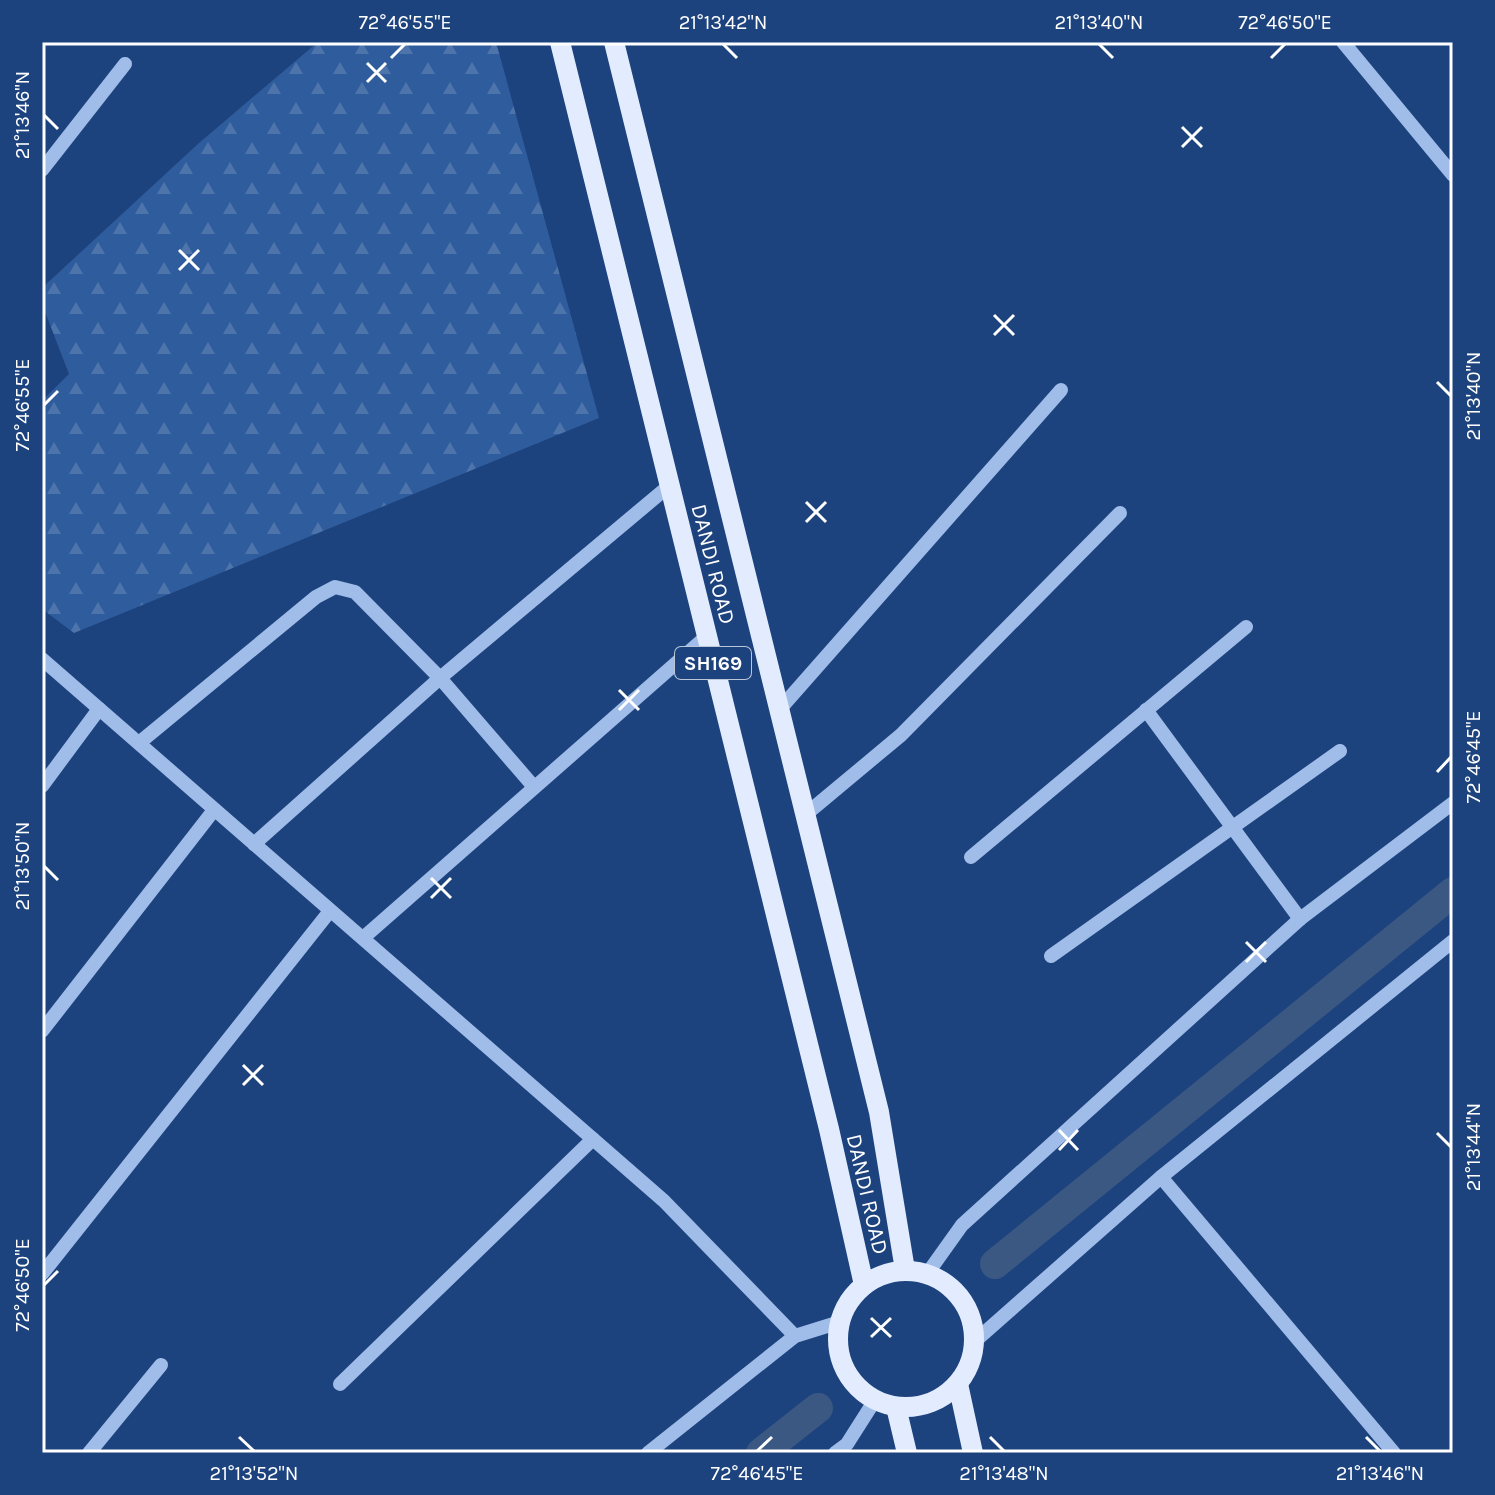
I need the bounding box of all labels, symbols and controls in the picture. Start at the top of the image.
text: 72°46'55"E [358,11,452,34]
text: 21°13'42"N [679,11,767,34]
text: 21°13'40"N [1055,11,1143,34]
text: 72°46'50"E [1238,11,1332,34]
text: 21°13'46"N [11,71,34,159]
text: 21°13'40"N [1462,352,1485,440]
text: 72°46'55"E [11,358,34,452]
street label: DANDI ROAD [686,501,741,627]
road number: SH169 [675,647,751,679]
text: 72°46'45"E [1462,711,1485,803]
text: 21°13'50"N [11,821,34,911]
text: 21°13'44"N [1462,1103,1485,1191]
street label: DANDI ROAD [841,1131,894,1257]
text: 72°46'50"E [11,1238,34,1332]
text: 21°13'52"N [210,1462,298,1485]
text: 72°46'45"E [711,1462,803,1485]
text: 21°13'48"N [959,1462,1049,1485]
text: 21°13'46"N [1336,1462,1424,1485]

